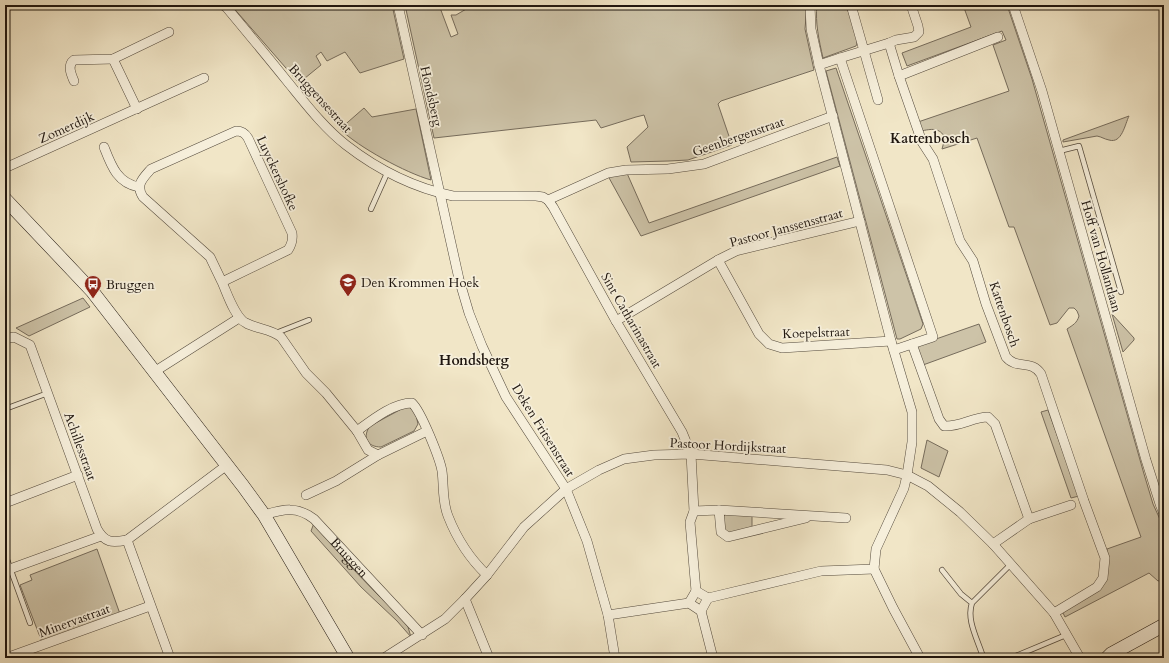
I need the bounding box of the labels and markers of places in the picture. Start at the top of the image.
school or university icon: Den Krommen Hoek [338,272,358,297]
bus stop icon: Bruggen [83,274,103,299]
place label: Den Krommen Hoek [361,274,479,292]
place label: Bruggen [106,276,155,294]

